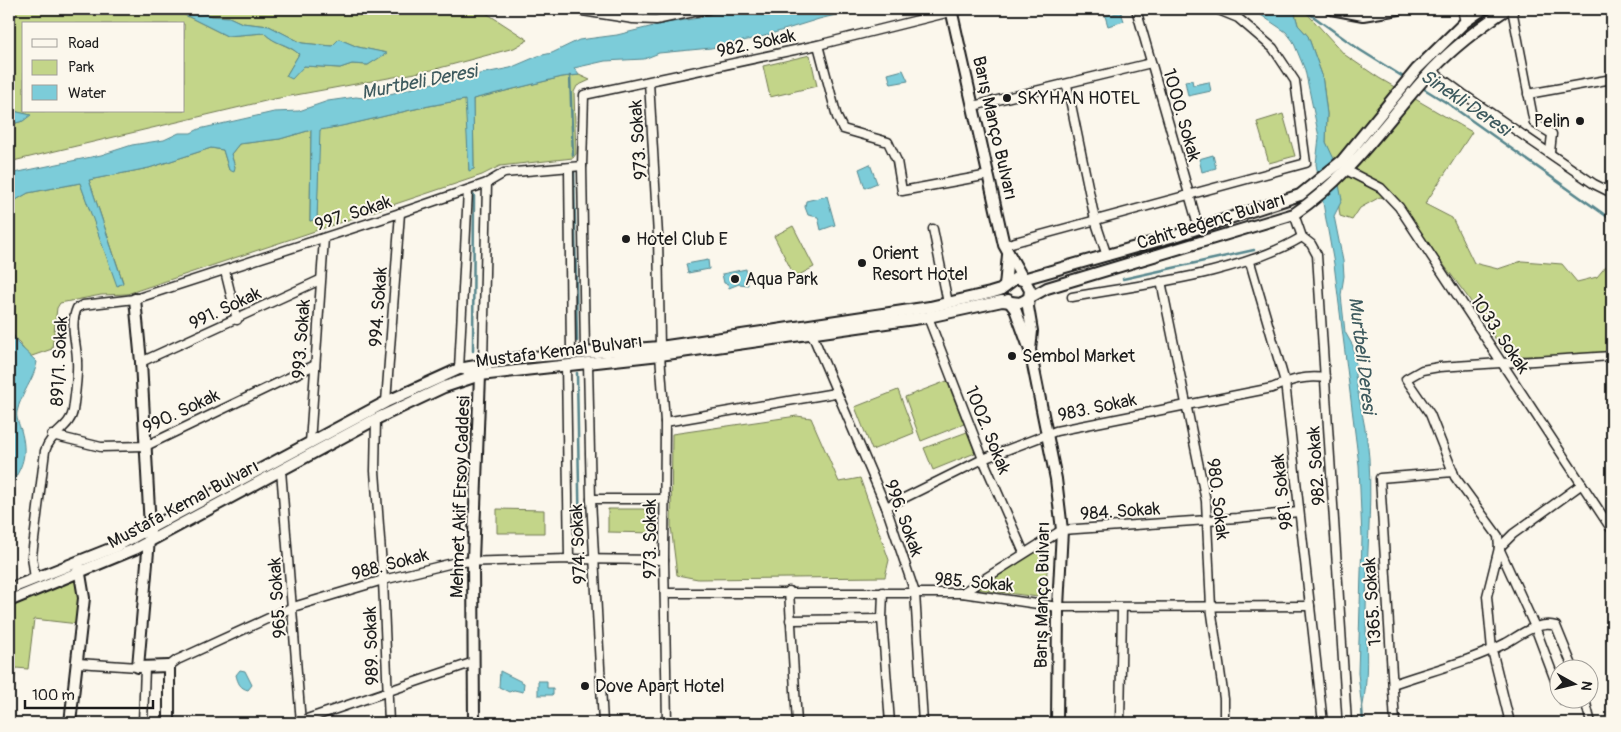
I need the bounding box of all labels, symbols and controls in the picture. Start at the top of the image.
legend [22,22,185,112]
street label: 982. Sokak [715,24,798,63]
text: Road [68,34,99,53]
street label: Barış Manço Bulvarı [967,54,1022,202]
text: Park [68,58,95,77]
water label: Murtbeli Deresi [359,59,482,105]
water label: Sinekli Deresi [1416,64,1517,143]
street label: 1000. Sokak [1157,66,1206,165]
text: Water [68,84,107,103]
place label: SKYHAN HOTEL [1017,87,1140,110]
marker: SKYHAN HOTEL [1001,92,1013,104]
street label: 973. Sokak [624,99,653,181]
place label: Pelin [1534,110,1570,133]
marker: Pelin [1574,115,1586,127]
street label: Cahit Beğenç Bulvarı [1134,188,1288,255]
street label: 997. Sokak [312,190,395,237]
place label: Hotel Club E [636,228,728,251]
marker: Hotel Club E [620,233,632,245]
place label: Orient Resort Hotel [872,242,968,286]
marker: Orient Resort Hotel [856,257,868,269]
street label: 994. Sokak [364,266,393,348]
place label: Aqua Park [745,268,818,291]
marker: Aqua Park [729,273,741,285]
street label: 991. Sokak [185,282,265,335]
street label: 1033. Sokak [1465,290,1535,379]
water label: Murtbeli Deresi [1343,295,1381,417]
street label: 993. Sokak [287,298,316,380]
street label: 891/1. Sokak [46,315,73,407]
street label: Mustafa Kemal Bulvarı [474,330,644,373]
place label: Sembol Market [1022,345,1136,368]
marker: Sembol Market [1006,350,1018,362]
street label: 990. Sokak [139,383,224,439]
street label: 1002. Sokak [959,383,1016,478]
street label: 983. Sokak [1056,388,1139,427]
street label: Mehmet Akif Ersoy Caddesi [445,395,476,599]
street label: 982. Sokak [1302,425,1331,507]
street label: 981. Sokak [1266,452,1299,531]
street label: Mustafa Kemal Bulvarı [104,455,263,554]
street label: 980. Sokak [1201,457,1234,542]
street label: 996. Sokak [879,476,928,560]
street label: 984. Sokak [1079,497,1161,526]
street label: 973. Sokak [639,498,662,579]
street label: 974. Sokak [565,503,592,585]
street label: Barış Manço Bulvarı [1030,521,1055,669]
street label: 988. Sokak [349,543,432,586]
street label: 965. Sokak [263,556,292,639]
street label: 1365. Sokak [1358,556,1387,647]
street label: 985. Sokak [933,568,1015,597]
street label: 989. Sokak [359,606,384,686]
north arrow [1548,660,1598,710]
place label: Dove Apart Hotel [595,675,724,698]
scale bar [25,677,152,709]
marker: Dove Apart Hotel [579,680,591,692]
text: N [1577,680,1595,692]
text: 100 m [32,686,75,705]

